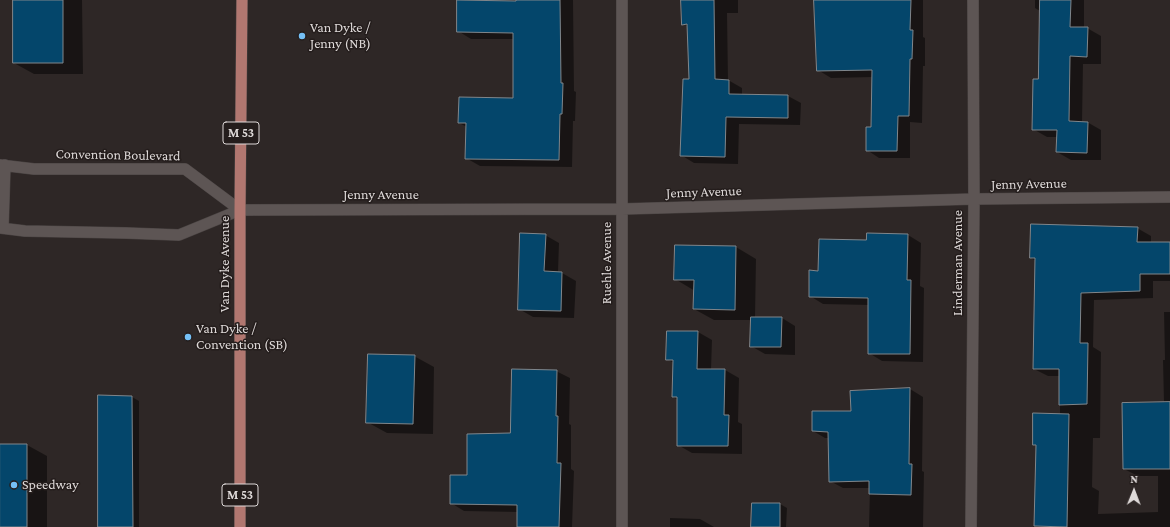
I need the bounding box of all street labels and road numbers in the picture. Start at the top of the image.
road number: M 53 [223,122,259,144]
street label: Convention Boulevard [55,146,181,164]
street label: Jenny Avenue [991,175,1067,193]
street label: Jenny Avenue [666,182,742,202]
street label: Jenny Avenue [343,187,419,203]
street label: Linderman Avenue [950,210,966,316]
street label: Van Dyke Avenue [217,216,233,312]
street label: Ruehle Avenue [599,222,615,304]
road number: M 53 [222,484,258,506]

